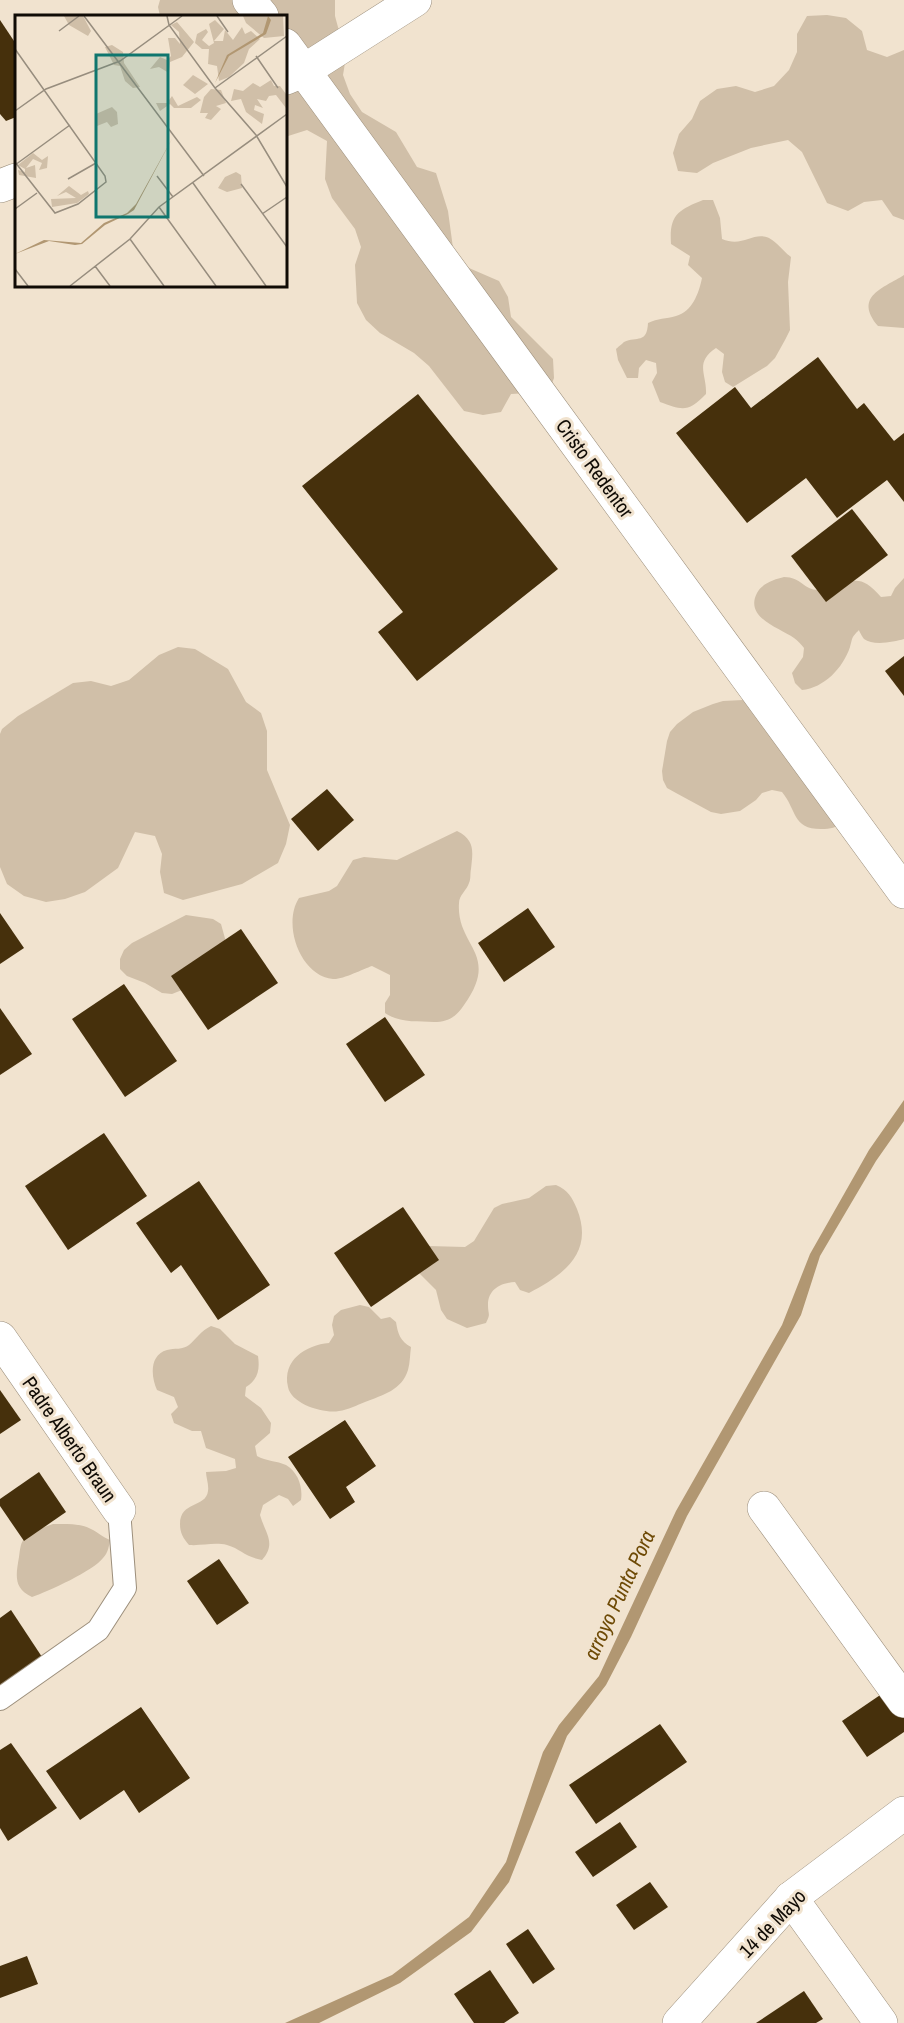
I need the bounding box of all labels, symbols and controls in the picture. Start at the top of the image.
inset map [15,15,286,286]
street label: Cristo Redentor [550,413,640,523]
street label: Padre Alberto Braun [17,1371,123,1507]
water label: arroyo Punta Pora [576,1526,662,1664]
street label: 14 de Mayo [733,1883,811,1963]

